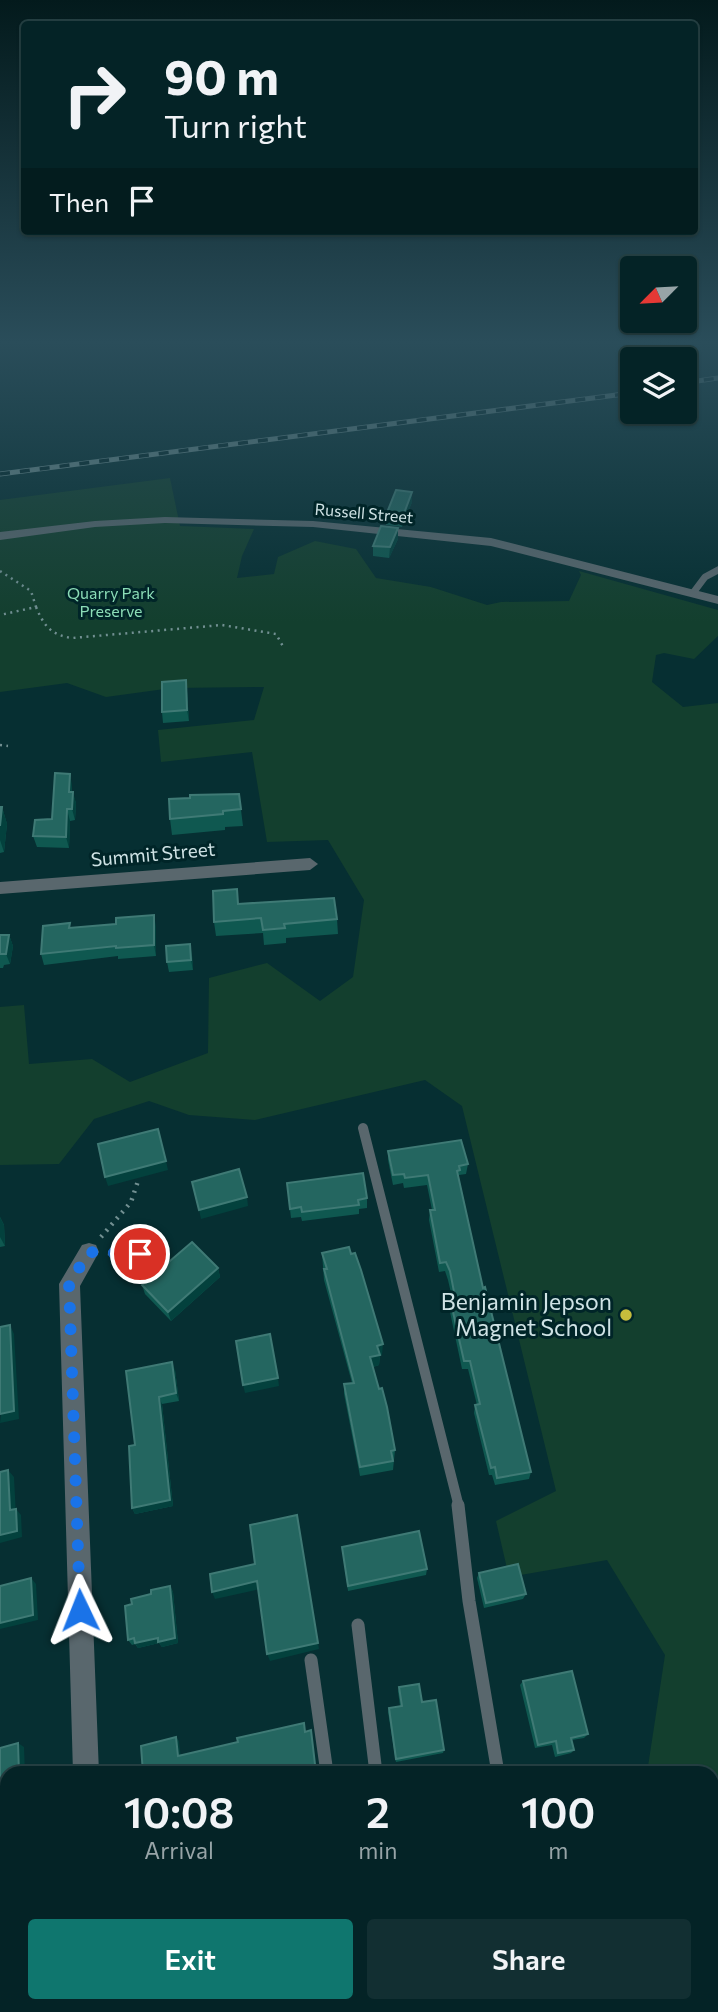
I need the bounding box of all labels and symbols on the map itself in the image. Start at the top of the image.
north arrow [620,256,696,332]
street label: Russell Street [314,499,415,526]
park label: Quarry Park Preserve [67,583,155,620]
street label: Summit Street [90,837,216,870]
pin [110,1224,170,1284]
place label: Benjamin Jepson Magnet School [441,1287,612,1341]
marker: Benjamin Jepson Magnet School [618,1307,634,1323]
position arrow [43,1573,117,1647]

